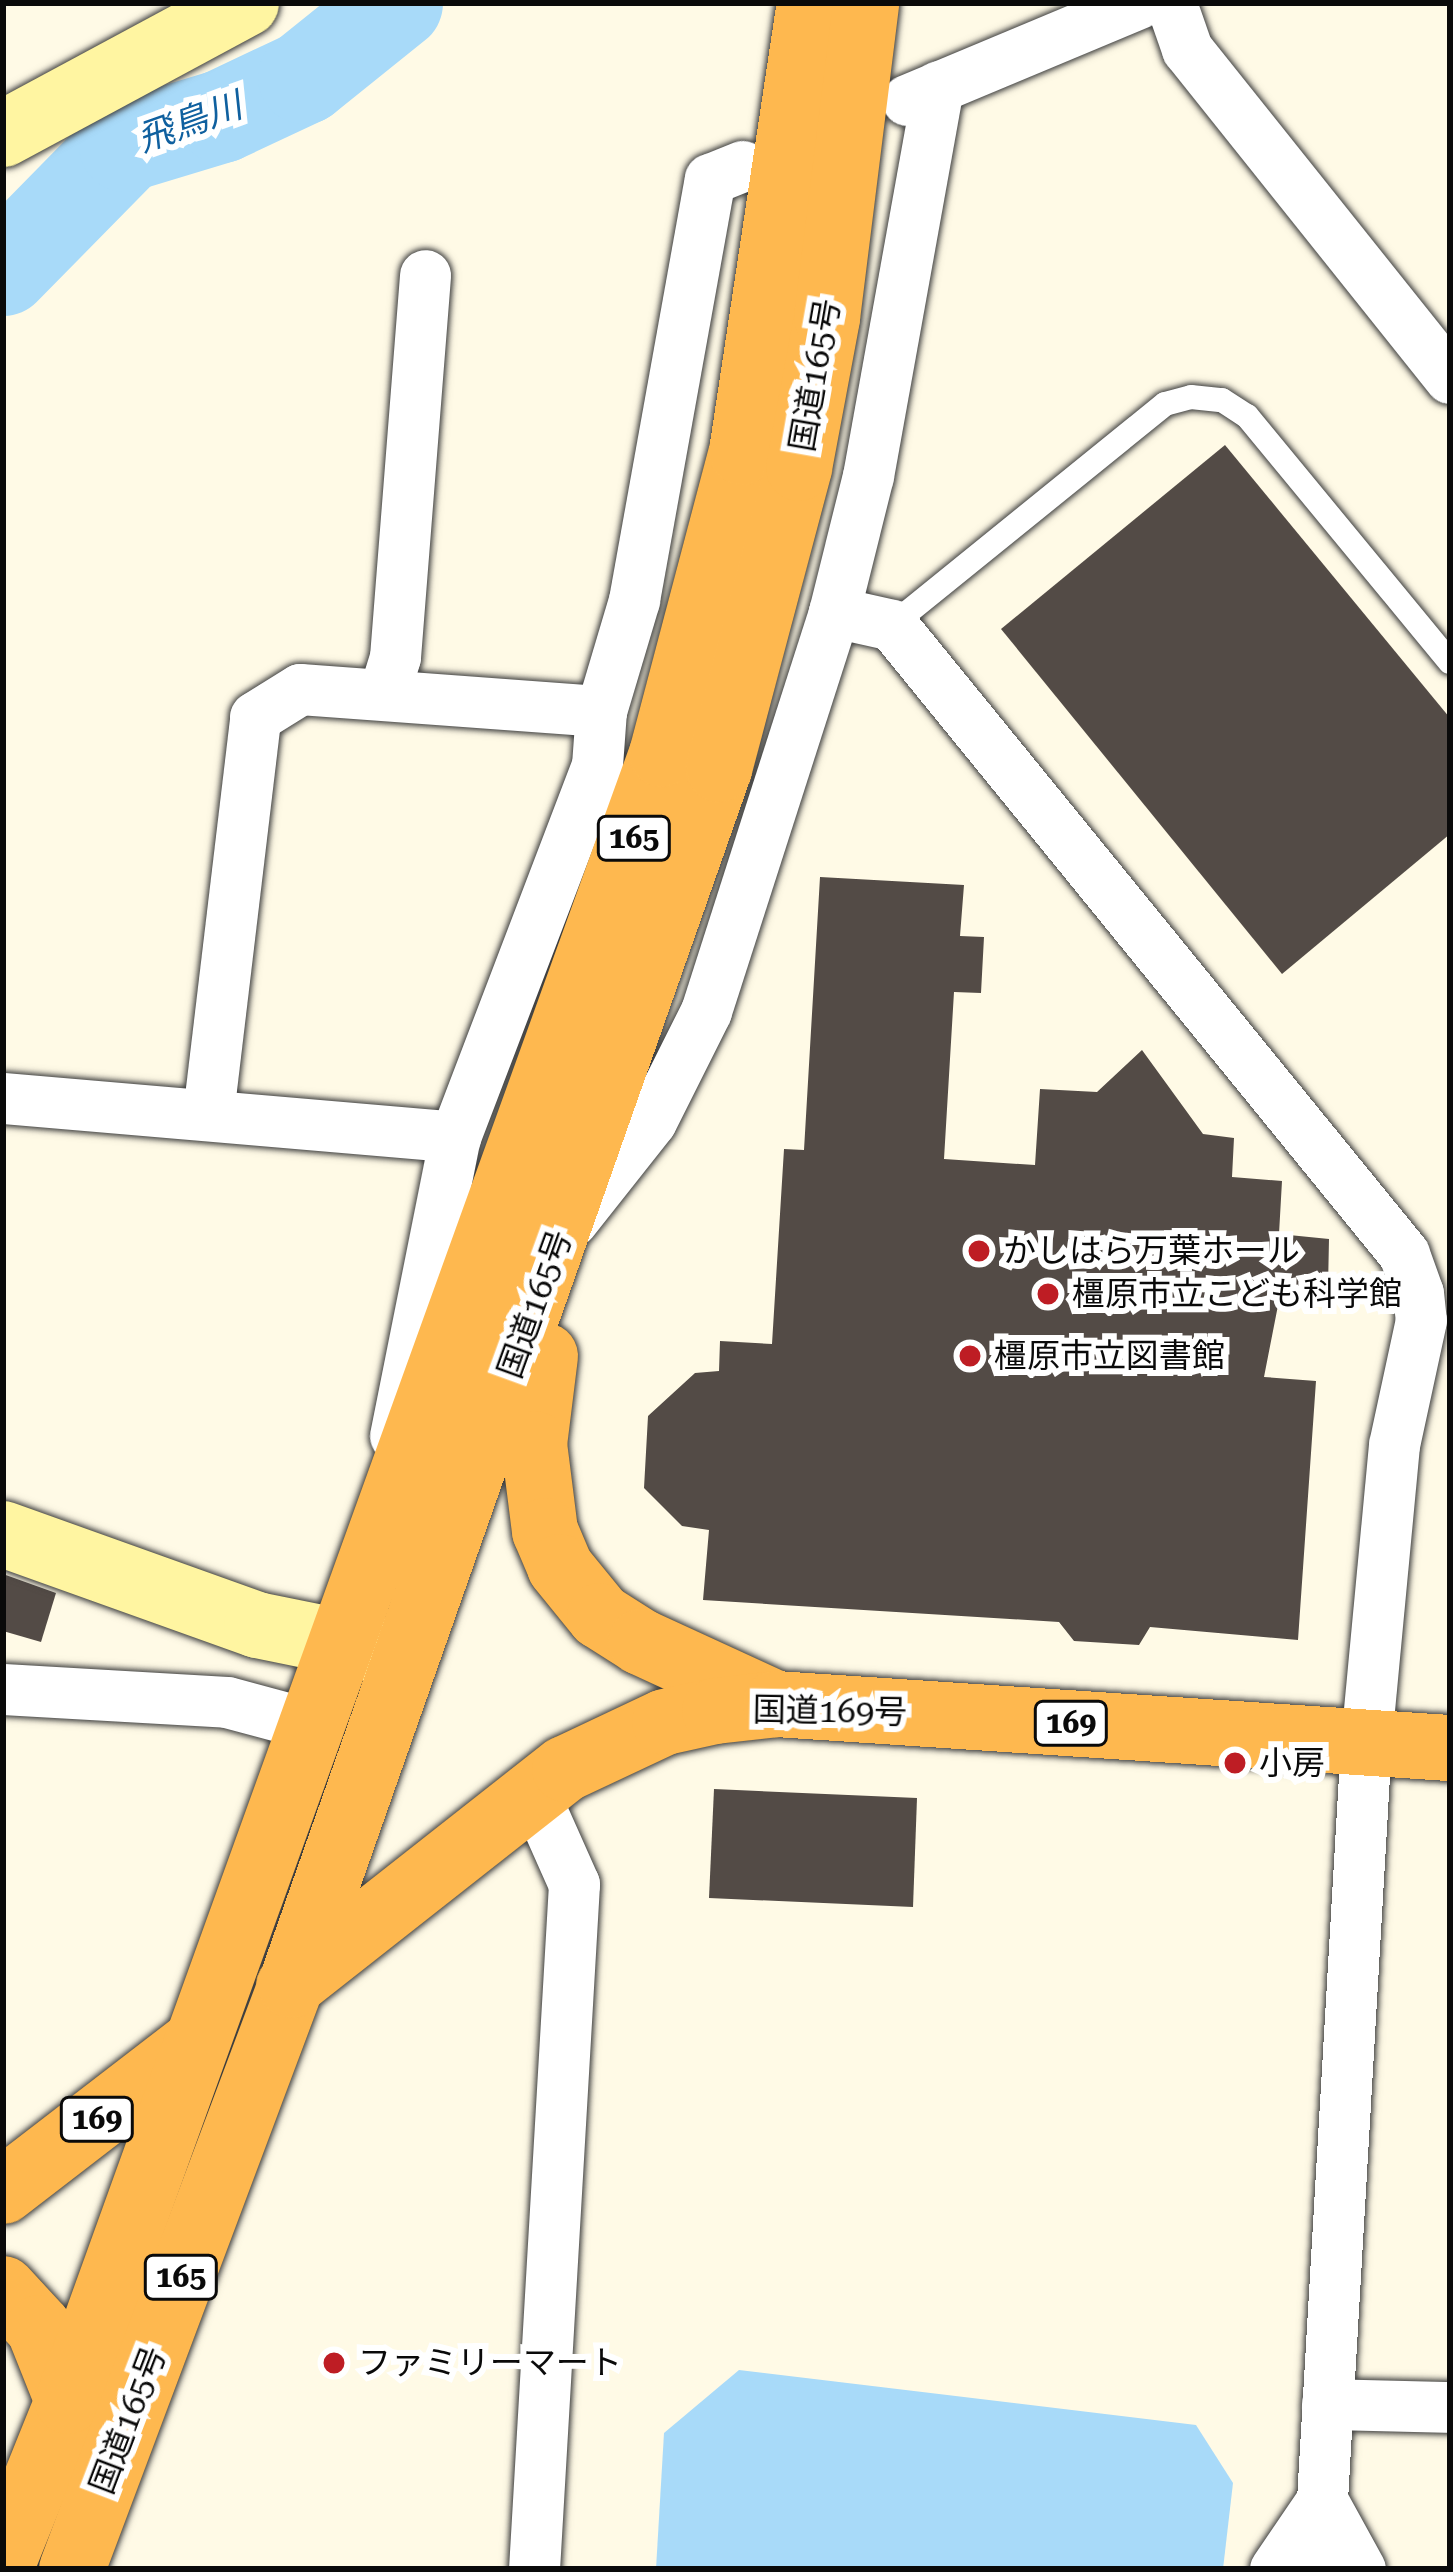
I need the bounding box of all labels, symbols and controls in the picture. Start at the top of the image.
water label: 飛鳥川 [132,84,248,162]
street label: 国道165号 [782,296,848,454]
road number: 165 [595,814,673,862]
street label: 国道165号 [490,1225,580,1383]
place label: かしはら万葉ホール [1003,1231,1300,1271]
marker: かしはら万葉ホール [966,1238,992,1264]
place label: 橿原市立こども科学館 [1072,1274,1402,1314]
marker: 橿原市立こども科学館 [1035,1281,1061,1307]
place label: 橿原市立図書館 [994,1336,1225,1376]
marker: 橿原市立図書館 [957,1343,983,1369]
street label: 国道169号 [752,1690,908,1732]
road number: 169 [1032,1699,1110,1747]
place label: 小房 [1259,1743,1325,1783]
marker: 小房 [1222,1750,1248,1776]
road number: 169 [58,2095,136,2143]
road number: 165 [142,2253,220,2301]
street label: 国道165号 [82,2341,174,2499]
place label: ファミリーマート [358,2343,622,2383]
marker: ファミリーマート [321,2350,347,2376]

